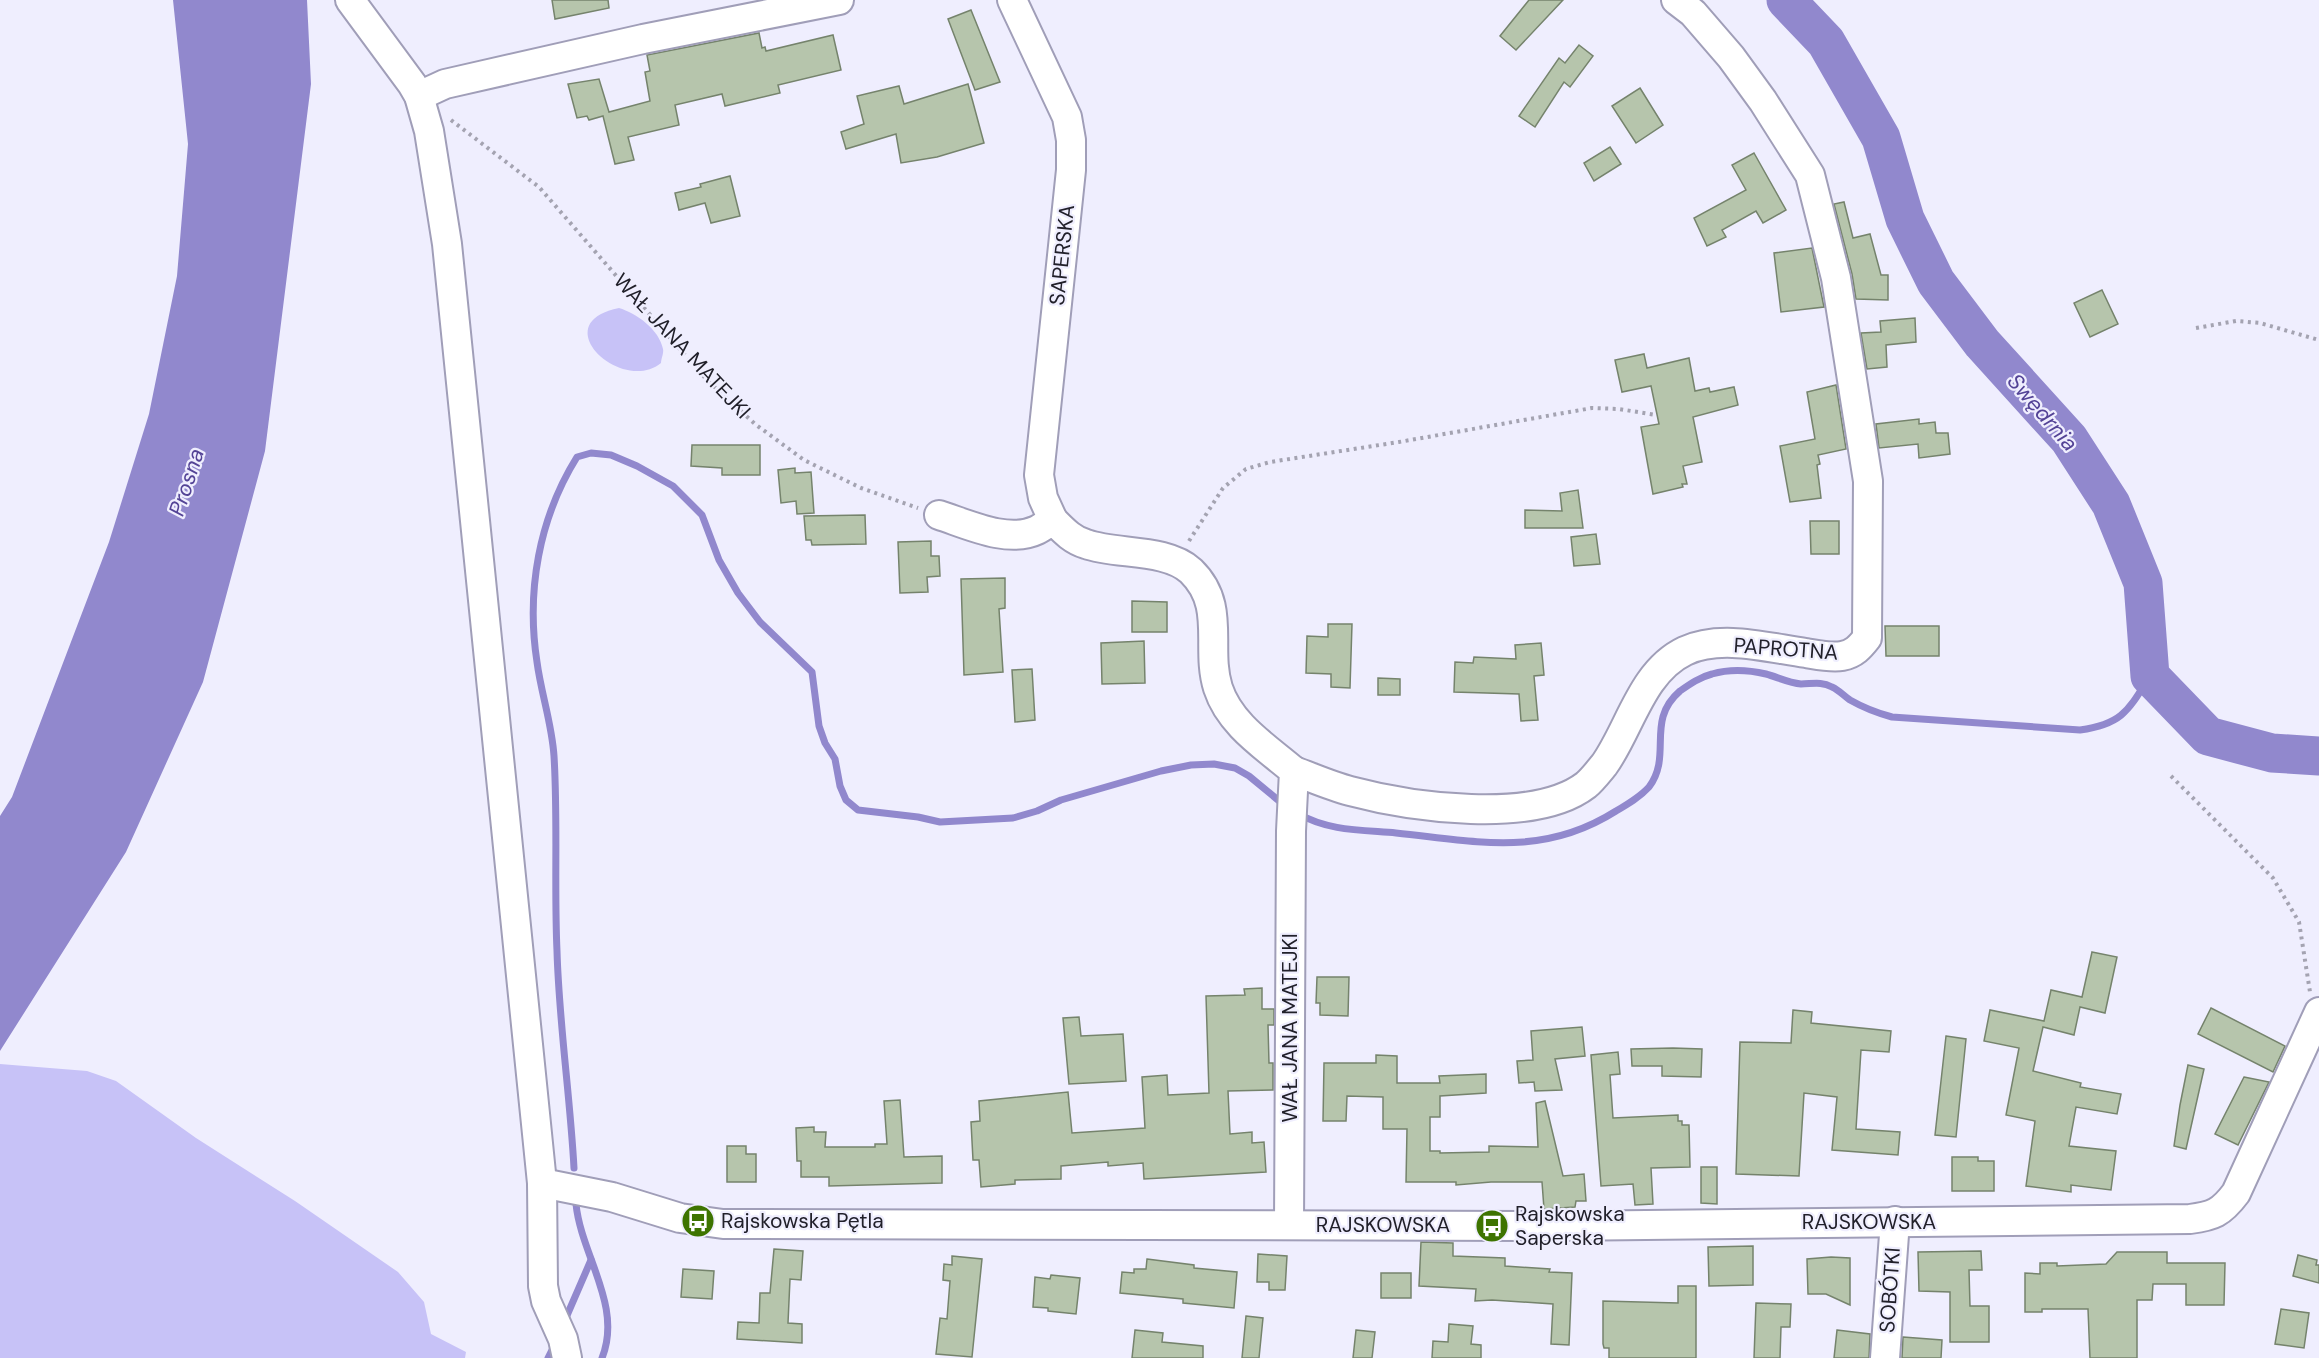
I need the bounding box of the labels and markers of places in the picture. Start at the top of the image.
place label: Rajskowska Saperska [1515,1200,1625,1252]
bus stop icon: Rajskowska Pętla [680,1203,716,1239]
place label: Rajskowska Pętla [721,1207,884,1235]
bus stop icon: Rajskowska Saperska [1474,1208,1510,1244]

